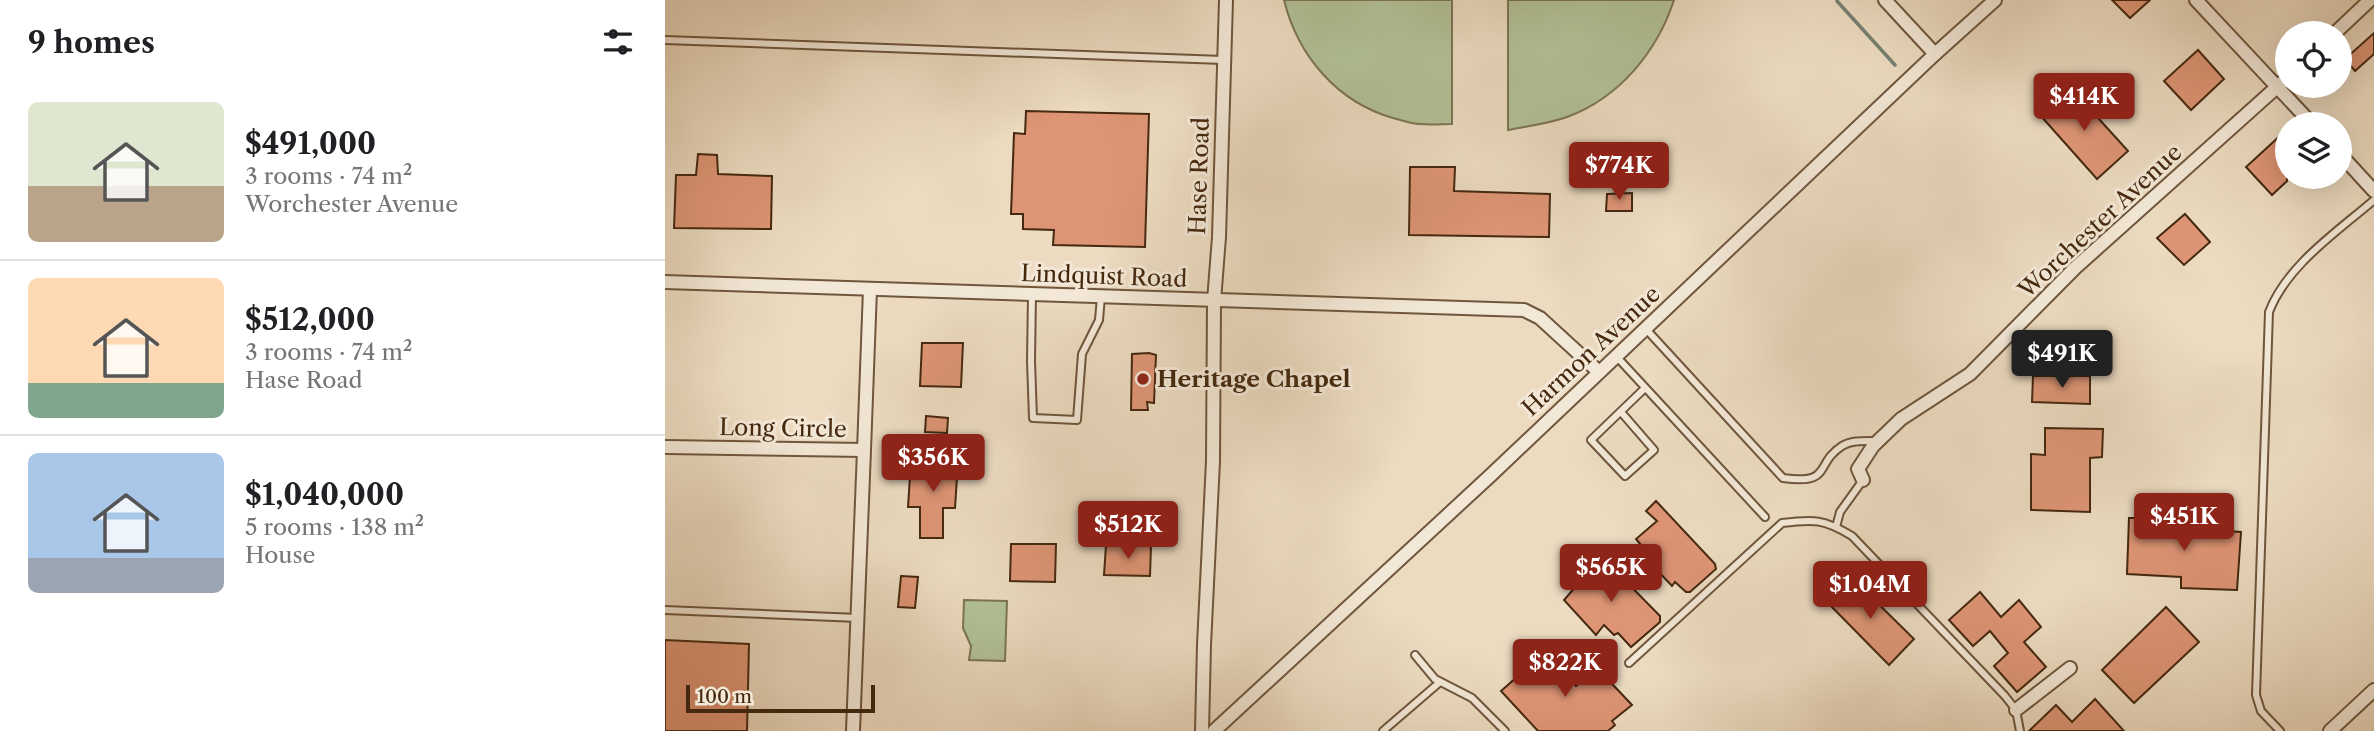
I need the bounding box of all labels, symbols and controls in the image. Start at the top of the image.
map controls [2275,21,2352,189]
button: locate [2275,21,2352,98]
icon: filters [599,23,637,61]
text: 9 homes [28,24,155,61]
pin: $414K [2035,74,2133,133]
text: $414K [2050,82,2118,110]
button: layers [2275,112,2352,189]
street label: Hase Road [1183,117,1215,235]
text: $491,000 [245,125,376,162]
icon: home [84,130,168,214]
street label: Worchester Avenue [2012,138,2187,305]
pin: $774K [1570,142,1668,202]
text: $774K [1585,151,1653,179]
text: 3 rooms · 74 m² [245,162,412,190]
text: Worchester Avenue [245,190,458,218]
street label: Lindquist Road [1020,259,1188,293]
street label: Harmon Avenue [1516,280,1666,422]
text: $512,000 [245,301,375,338]
icon: home [84,306,168,390]
pin: $491K [2013,330,2111,390]
text: 3 rooms · 74 m² [245,338,412,366]
text: $491K [2028,339,2096,367]
place label: Heritage Chapel [1157,365,1351,393]
text: Hase Road [245,366,363,394]
marker: Heritage Chapel [1135,371,1151,387]
street label: Long Circle [719,413,847,443]
pin: $356K [884,434,982,494]
text: $356K [898,443,968,471]
text: $1,040,000 [245,476,404,513]
icon: home [84,481,168,565]
pin: $451K [2135,494,2233,553]
pin: $512K [1079,502,1177,561]
text: $451K [2150,502,2218,530]
text: $512K [1094,510,1162,538]
text: 5 rooms · 138 m² [245,513,424,541]
text: House [245,541,315,569]
pin: $565K [1562,544,1660,604]
text: $565K [1576,553,1646,581]
pin: $1.04M [1813,562,1927,621]
text: $1.04M [1829,570,1911,598]
pin: $822K [1516,640,1614,699]
text: $822K [1529,648,1601,676]
scale bar [686,682,875,714]
text: 100 m [697,685,752,708]

